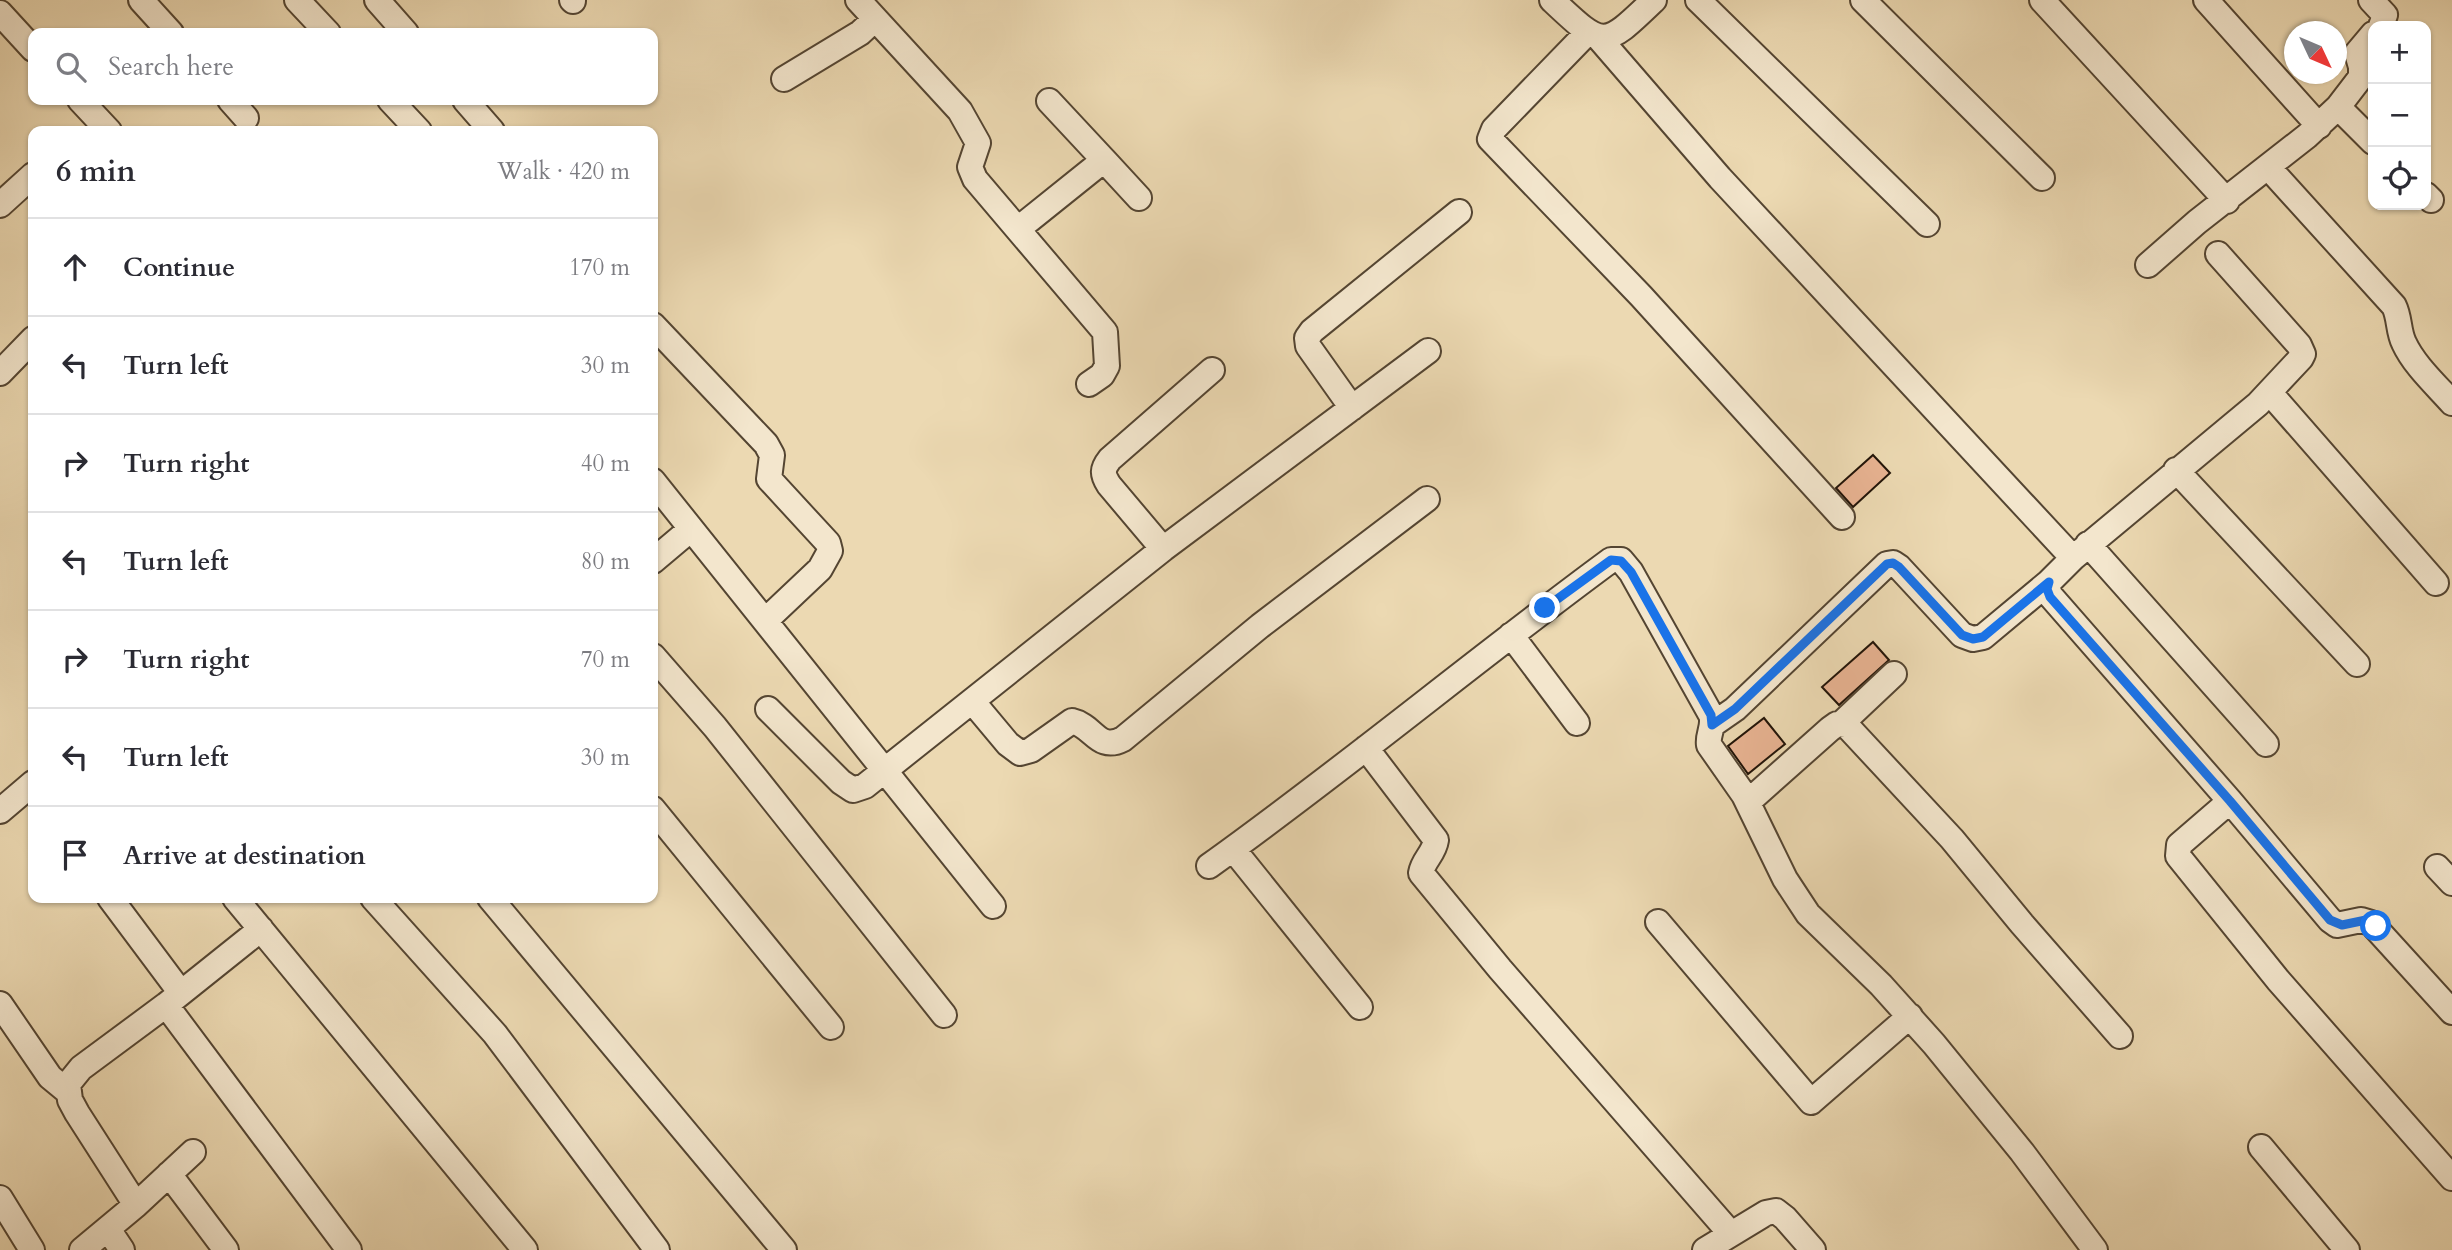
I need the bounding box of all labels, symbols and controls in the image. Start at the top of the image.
north arrow [2284,21,2347,84]
map controls [2368,21,2431,210]
button: + [2368,21,2431,84]
search box [28,28,658,105]
icon: search [52,48,90,86]
text: Search here [108,49,234,84]
button: − [2368,84,2431,147]
button: locate [2368,147,2431,210]
text: 6 min [56,151,136,192]
text: Walk · 420 m [497,156,630,187]
icon: ahead [56,248,94,286]
text: Continue [123,250,235,285]
text: 170 m [569,252,630,283]
icon: left [56,346,94,384]
text: Turn left [123,348,228,383]
text: 30 m [581,350,630,381]
icon: right [56,444,94,482]
text: Turn right [123,446,250,481]
text: 40 m [581,448,630,479]
icon: left [56,542,94,580]
text: Turn left [123,544,228,579]
text: 80 m [581,546,630,577]
route end [1529,592,1560,623]
icon: right [56,640,94,678]
text: Turn right [123,642,250,677]
text: 70 m [581,644,630,675]
icon: left [56,738,94,776]
text: Turn left [123,740,228,775]
text: 30 m [581,742,630,773]
icon: arrive [56,836,94,874]
text: Arrive at destination [123,838,366,873]
route start [2360,910,2391,941]

